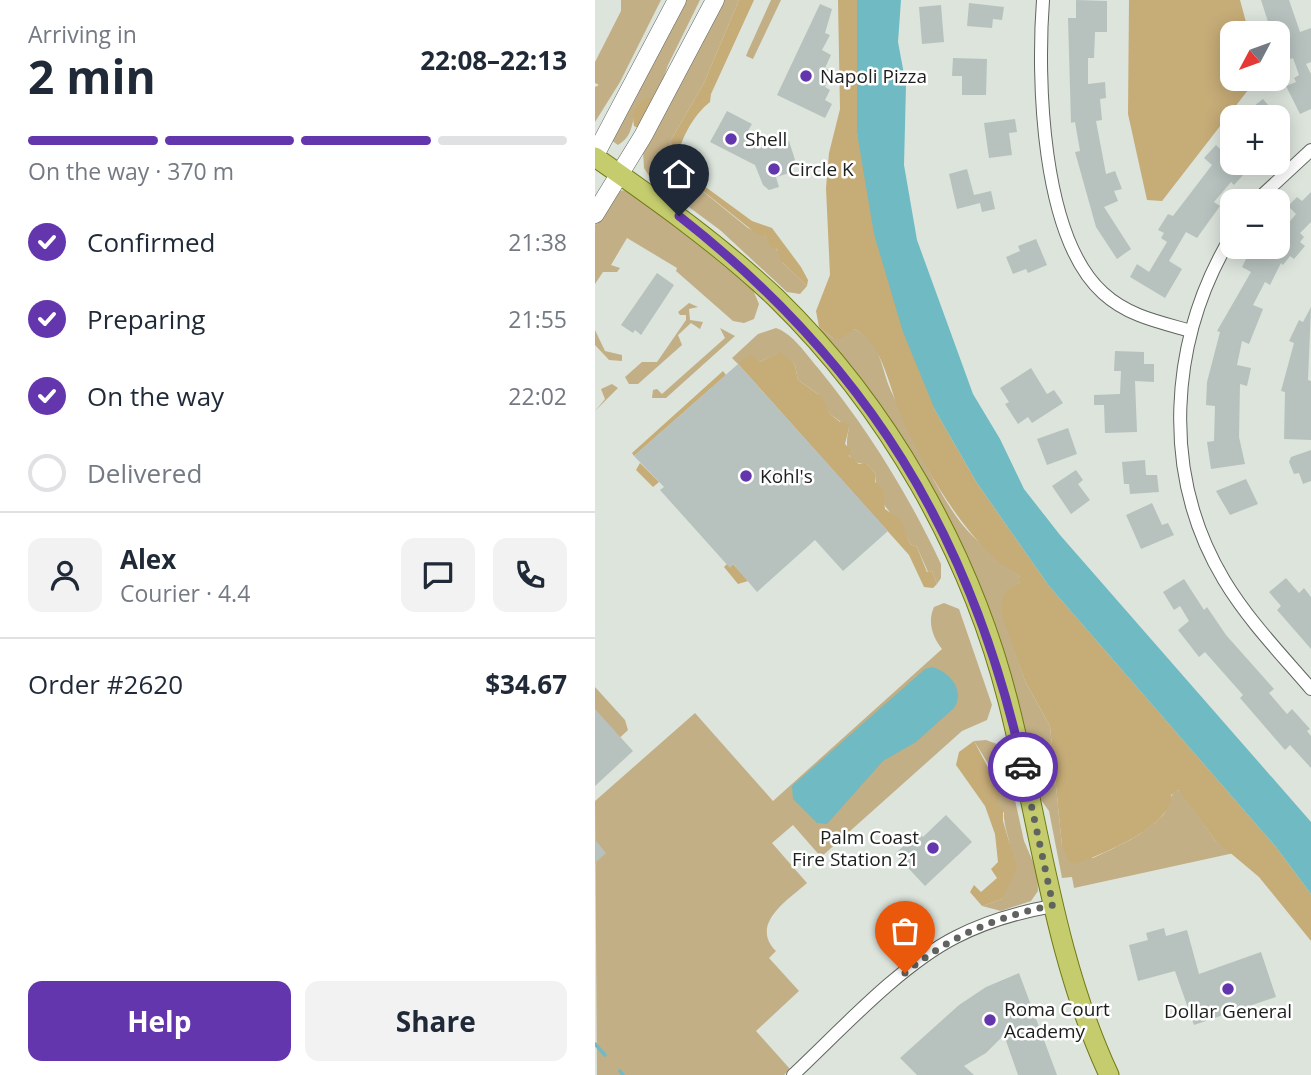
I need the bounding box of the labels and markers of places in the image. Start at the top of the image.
place label: Napoli Pizza [820,63,927,89]
marker: Napoli Pizza [798,68,814,84]
place label: Shell [745,126,787,152]
marker: Shell [723,131,739,147]
pin [649,144,709,216]
place label: Circle K [788,156,854,182]
marker: Circle K [766,161,782,177]
place label: Kohl's [760,463,813,489]
marker: Kohl's [738,468,754,484]
place label: Palm Coast Fire Station 21 [792,824,919,872]
marker: Palm Coast Fire Station 21 [925,840,941,856]
pin [875,901,935,973]
marker: Dollar General [1220,981,1236,997]
place label: Roma Court Academy [1004,996,1110,1044]
place label: Dollar General [1164,998,1292,1024]
marker: Roma Court Academy [982,1012,998,1028]

